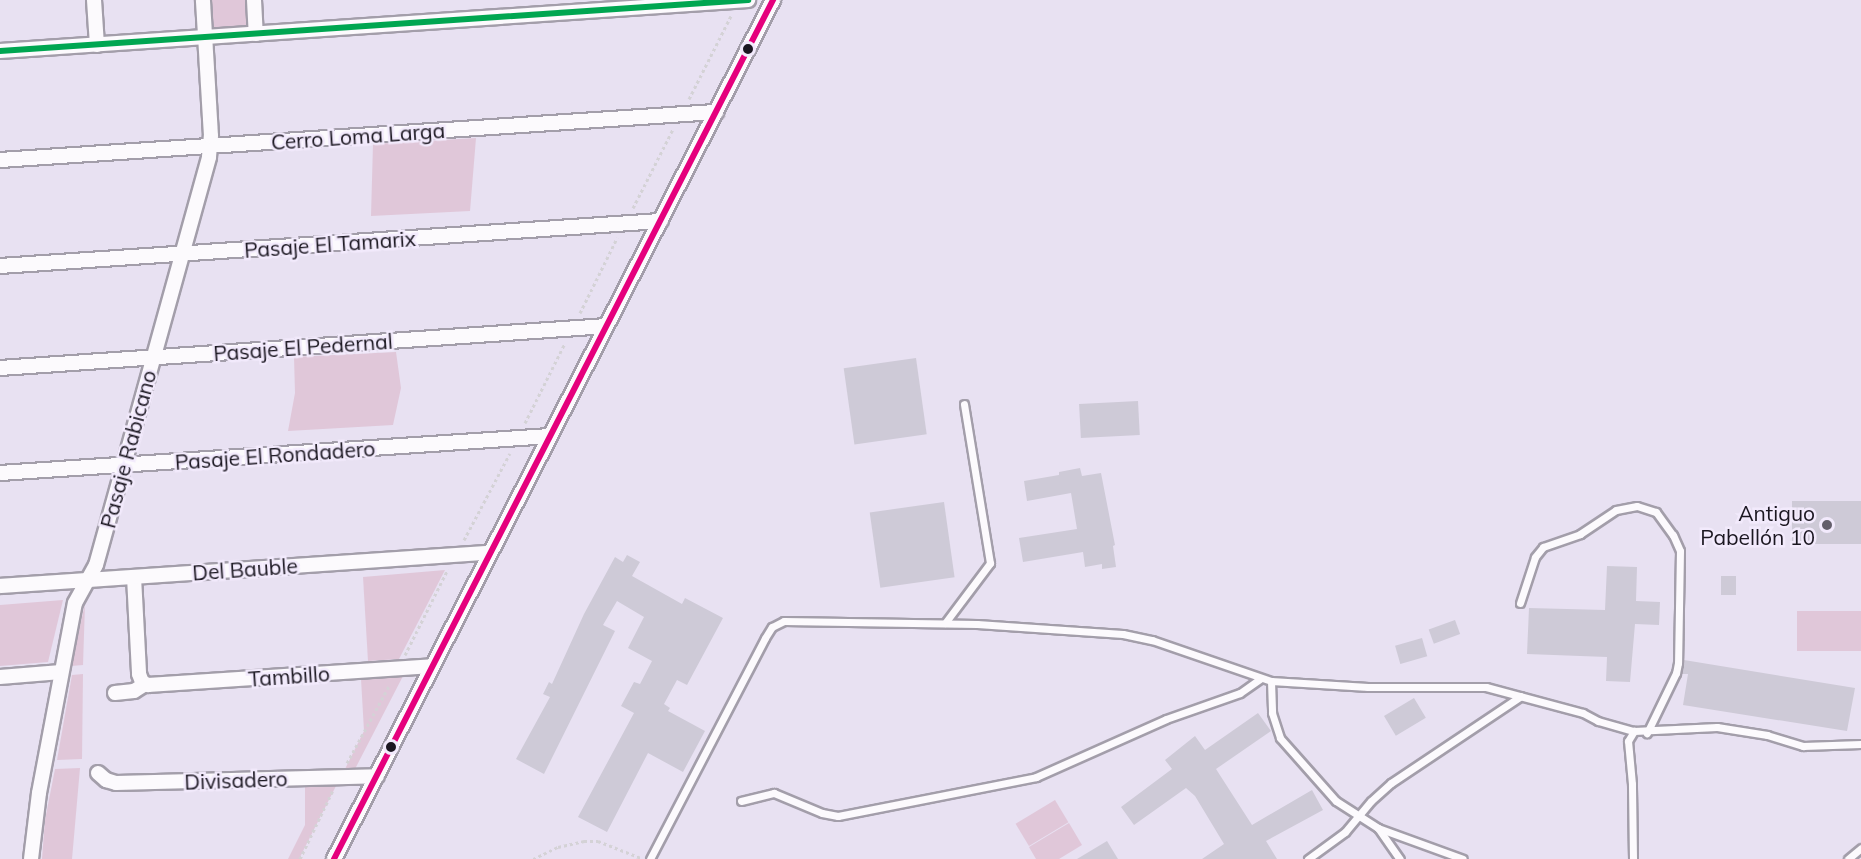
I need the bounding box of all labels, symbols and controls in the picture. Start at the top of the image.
unlabelled marker [742,43,754,55]
street label: Cerro Loma Larga [270,117,446,155]
street label: Pasaje El Tamarix [243,225,417,263]
street label: Pasaje El Pedernal [212,328,394,366]
street label: Pasaje Rabicano [95,367,161,531]
street label: Pasaje El Rondadero [174,435,376,475]
place label: Antiguo Pabellón 10 [1700,500,1815,550]
marker: Antiguo Pabellón 10 [1820,518,1834,532]
street label: Del Bauble [191,553,299,585]
street label: Tambillo [247,661,331,691]
unlabelled marker [385,741,397,753]
street label: Divisadero [184,766,288,794]

